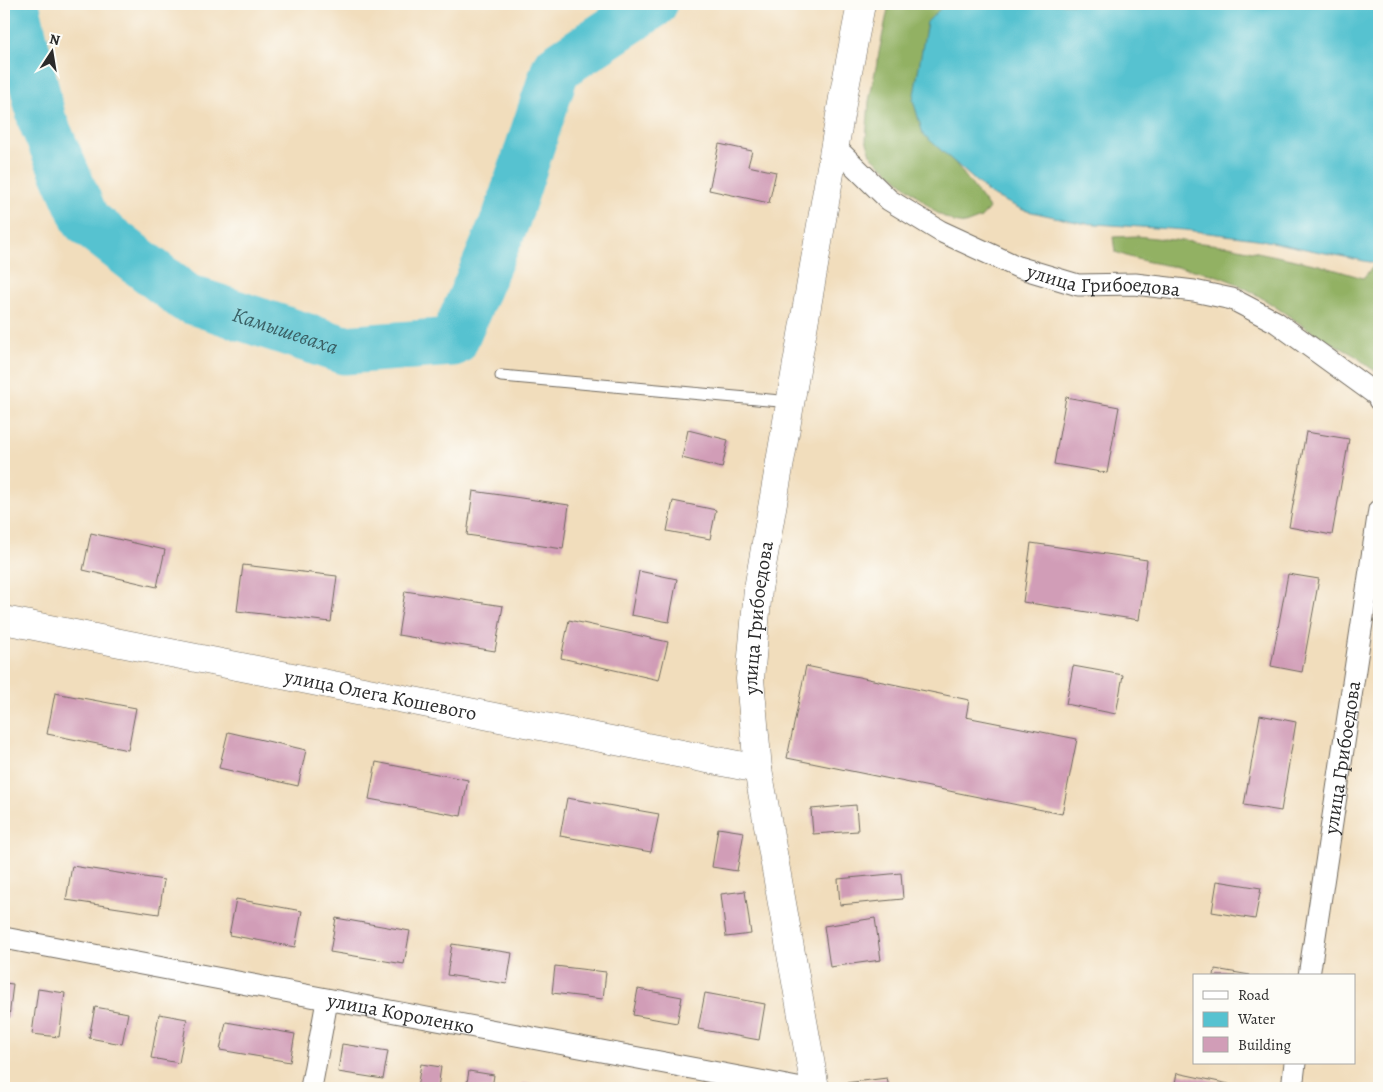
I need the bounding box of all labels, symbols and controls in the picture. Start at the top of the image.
north arrow [28,28,78,78]
text: N [48,29,62,50]
street label: улица Грибоедова [1023,257,1182,303]
water label: Камышеваха [229,300,342,361]
street label: улица Грибоедова [737,538,780,697]
street label: улица Олега Кошевого [281,663,479,727]
street label: улица Грибоедова [1317,678,1367,837]
legend [1193,974,1356,1064]
text: Road [1238,985,1270,1005]
street label: улица Короленко [324,986,477,1041]
text: Water [1237,1009,1275,1029]
text: Building [1238,1035,1291,1055]

